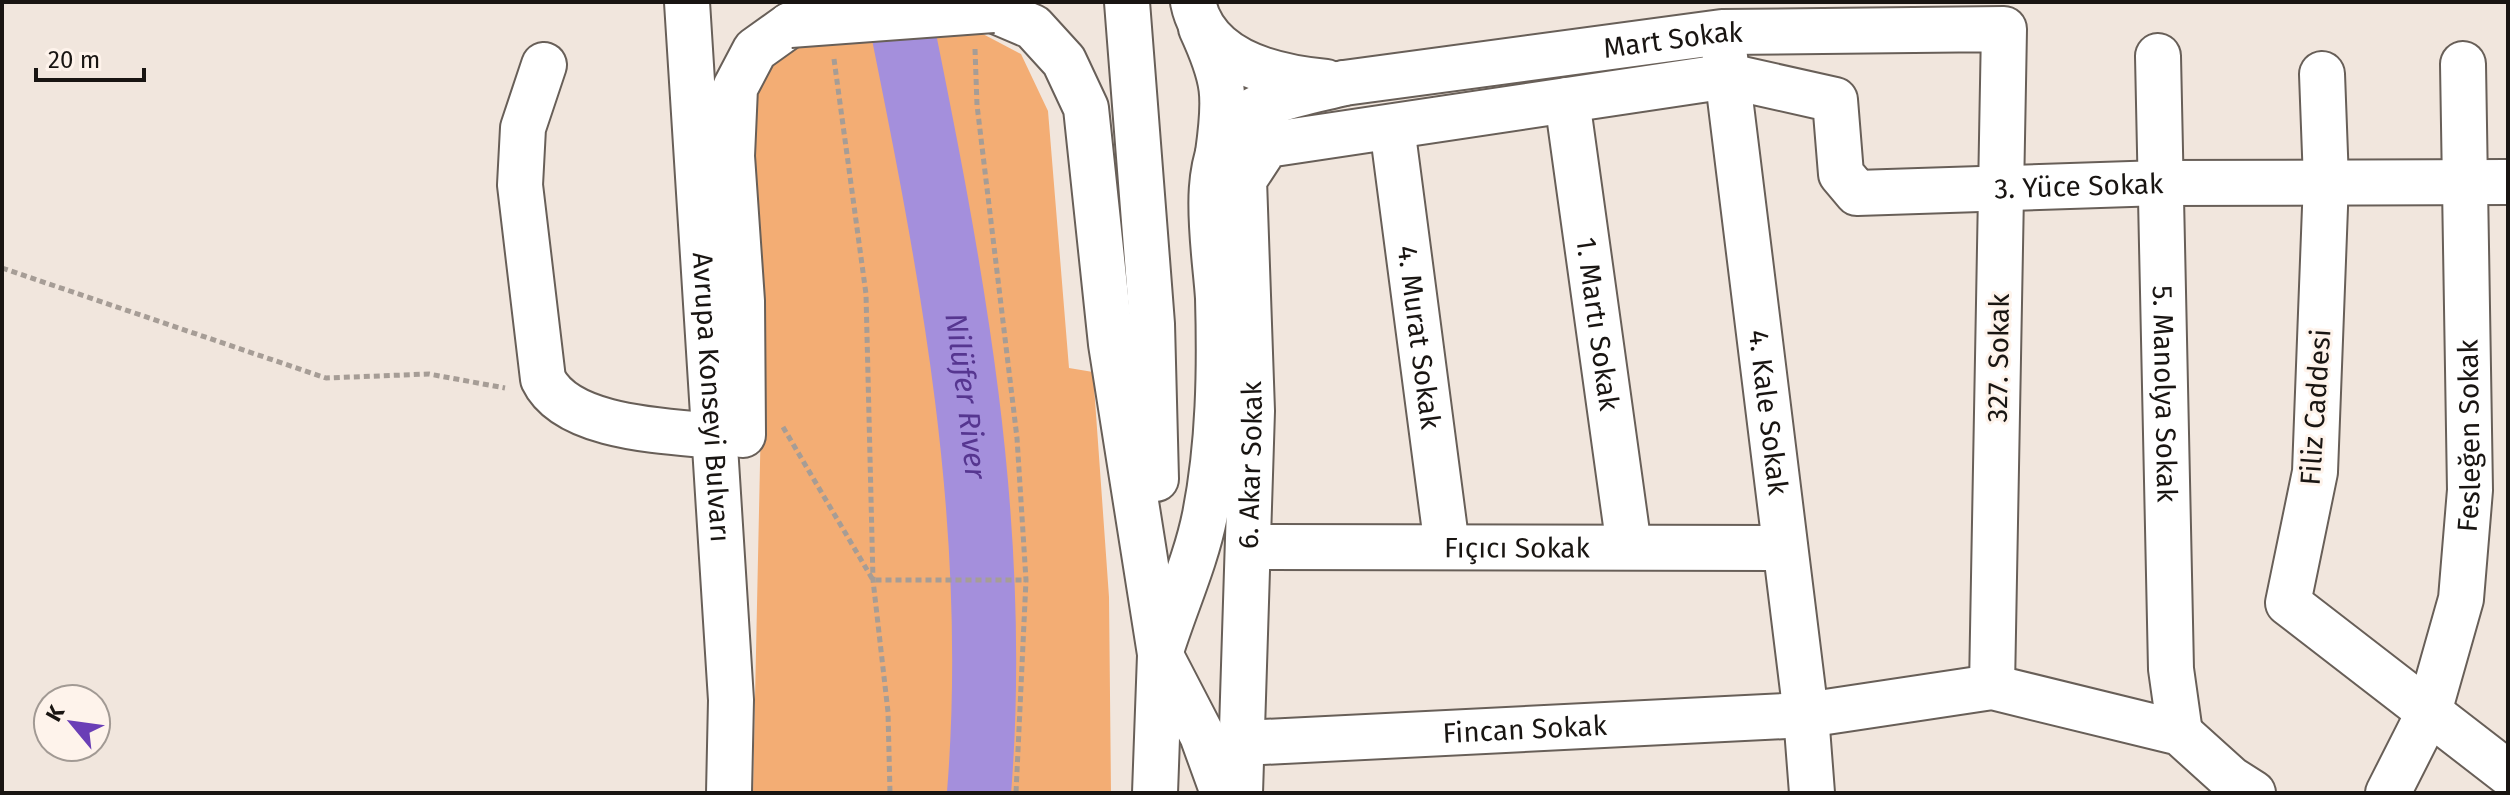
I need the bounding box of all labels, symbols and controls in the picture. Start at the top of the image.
street label: Mart Sokak [1601,15,1744,65]
scale bar [36,32,144,82]
text: 20 m [48,46,100,74]
street label: 3. Yüce Sokak [1994,167,2165,205]
street label: 1. Martı Sokak [1569,235,1626,413]
street label: 4. Murat Sokak [1391,243,1447,432]
street label: Avrupa Konseyi Bulvarı [686,251,737,543]
street label: 5. Manolya Sokak [2146,285,2183,503]
street label: 327. Sokak [1981,293,2016,423]
water label: Nilüfer River [937,311,994,482]
street label: 4. Kale Sokak [1742,328,1795,497]
street label: Filiz Caddesi [2294,328,2337,486]
street label: Fesleğen Sokak [2451,338,2487,533]
street label: 6. Akar Sokak [1232,380,1269,549]
street label: Fıçıcı Sokak [1444,531,1591,565]
north arrow [32,683,112,763]
text: K [40,700,71,726]
street label: Fincan Sokak [1442,709,1608,750]

